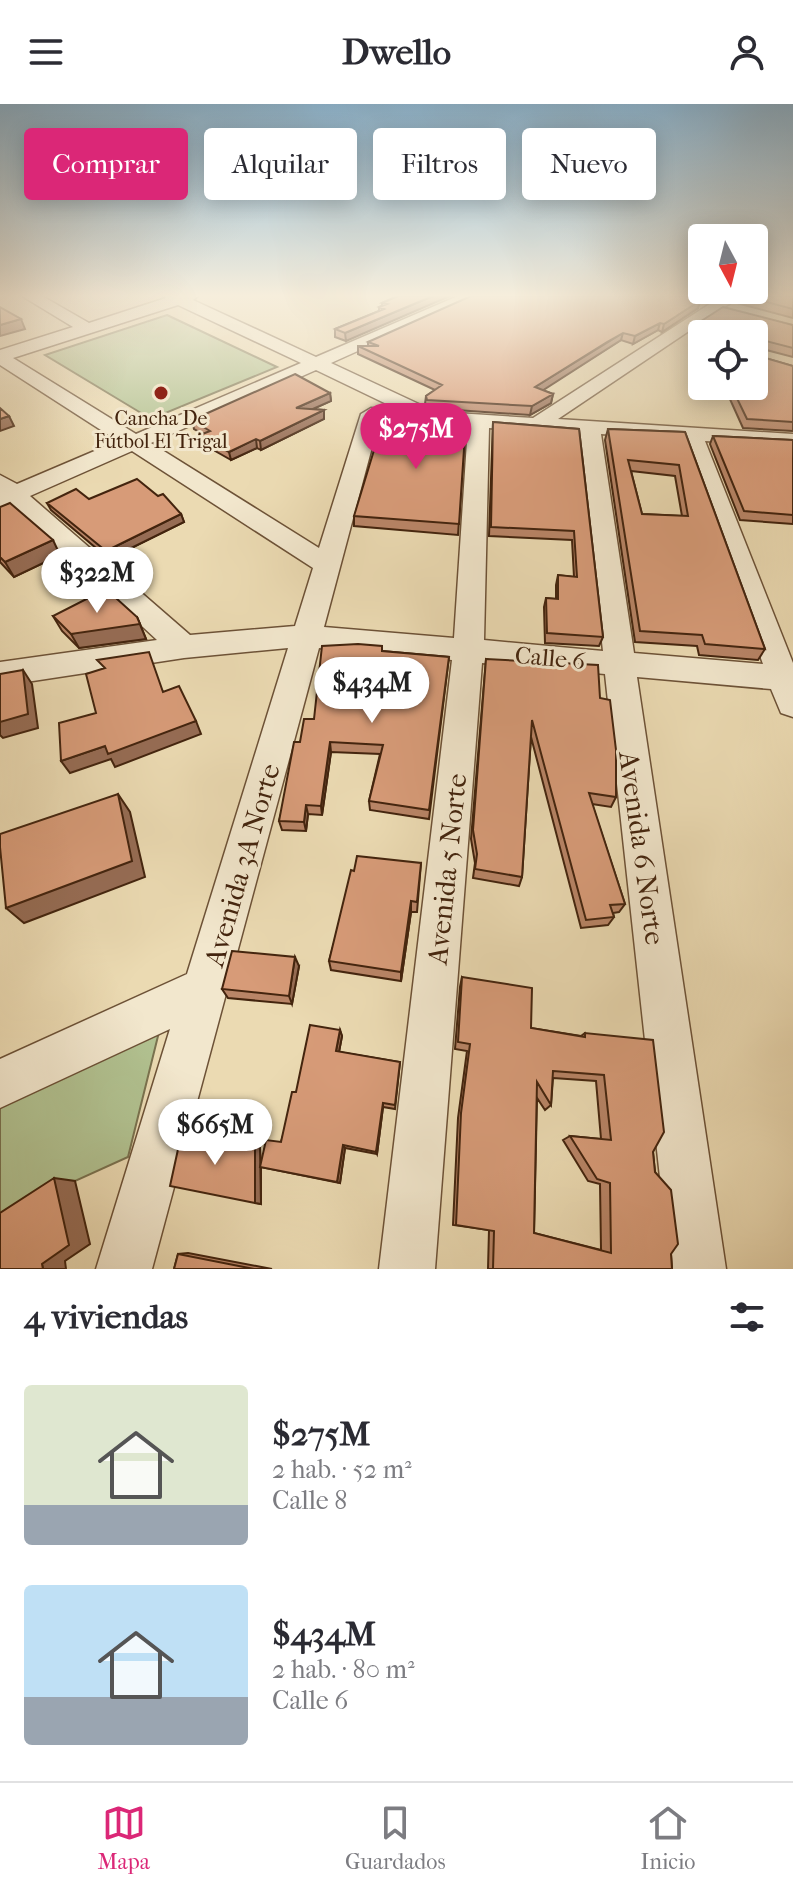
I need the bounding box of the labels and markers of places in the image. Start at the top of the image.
marker: Cancha De Fútbol El Trigal [152,384,170,402]
pin: $275M [360,403,472,471]
place label: Cancha De Fútbol El Trigal [94,407,228,453]
pin: $322M [41,547,153,615]
pin: $434M [316,657,428,725]
pin: $665M [159,1099,271,1167]

